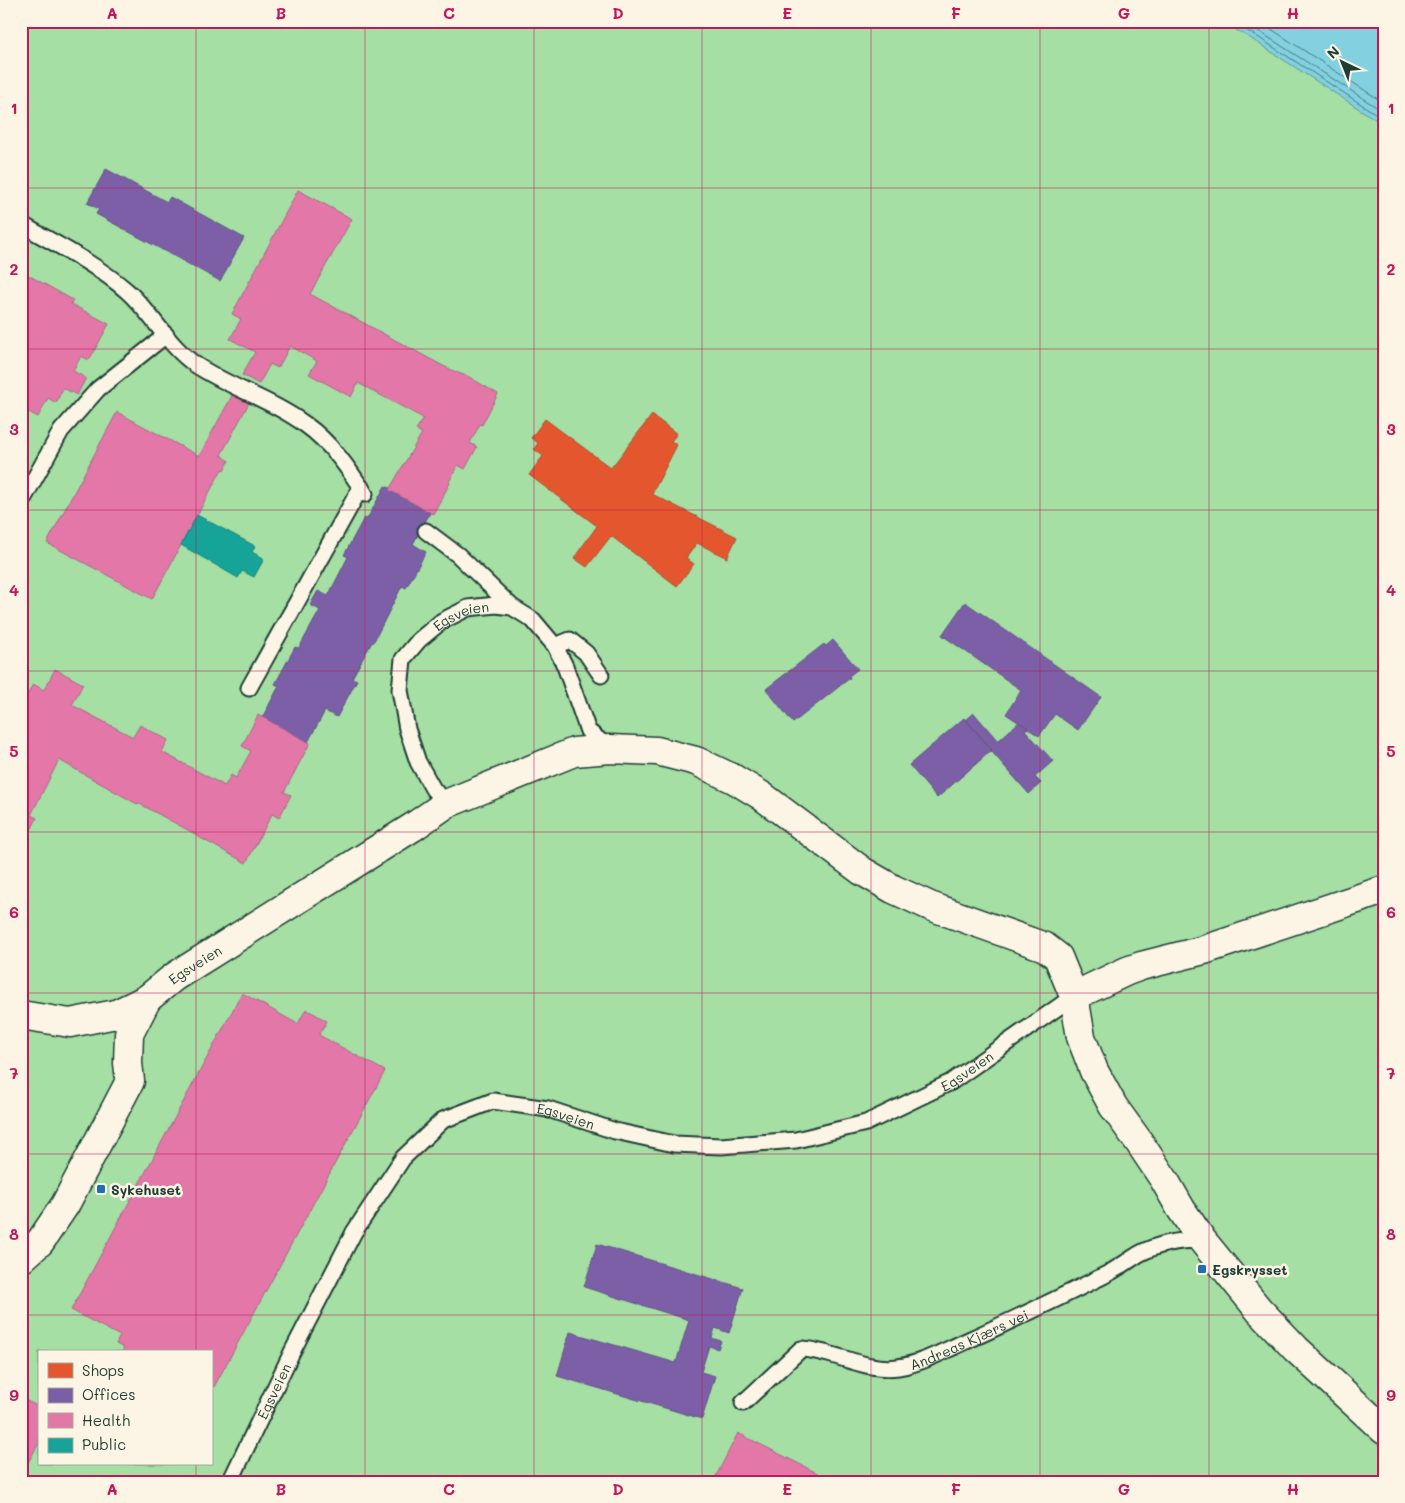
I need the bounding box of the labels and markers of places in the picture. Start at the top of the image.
place label: Sykehuset [111,1180,181,1199]
marker: Sykehuset [95,1183,107,1195]
place label: Egskrysset [1212,1260,1287,1279]
marker: Egskrysset [1196,1263,1208,1275]

